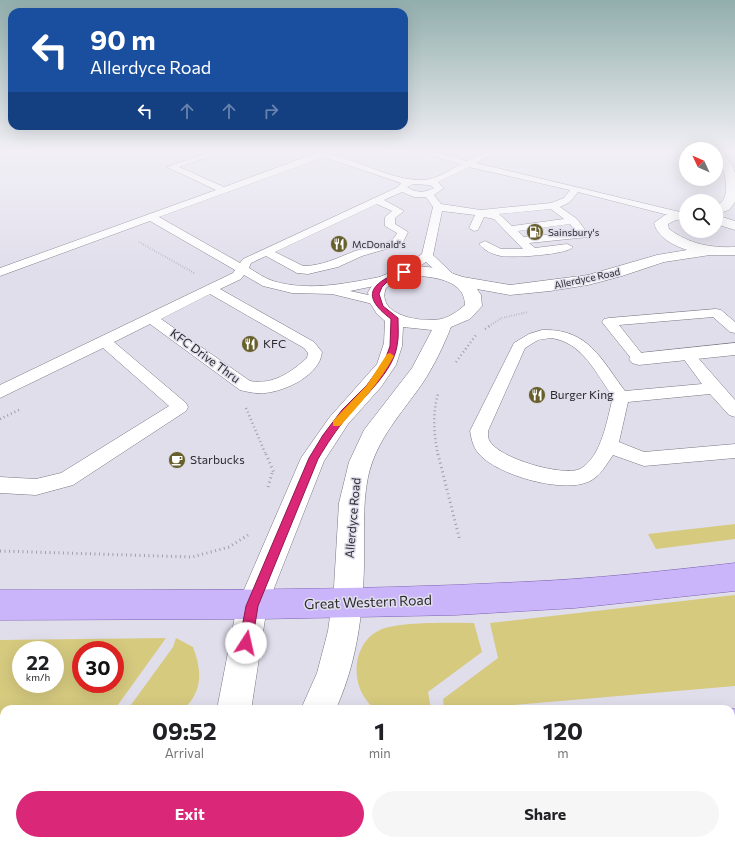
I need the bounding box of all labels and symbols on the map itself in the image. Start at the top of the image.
north arrow [679,142,723,186]
fuel station icon: Sainsbury's [525,222,545,242]
place label: Sainsbury's [548,226,600,238]
restaurant icon: McDonald's [329,234,349,254]
place label: McDonald's [352,238,406,250]
pin [387,255,421,289]
street label: Allerdyce Road [553,265,621,291]
street label: KFC Drive Thru [168,325,243,385]
restaurant icon: KFC [240,334,260,354]
place label: KFC [263,336,286,350]
restaurant icon: Burger King [527,385,547,405]
place label: Burger King [550,387,614,401]
cafe icon: Starbucks [167,450,187,470]
place label: Starbucks [190,452,245,466]
street label: Allerdyce Road [342,477,363,559]
street label: Great Western Road [304,591,432,612]
position arrow [225,622,267,664]
speed limit sign: 30 [72,641,124,693]

